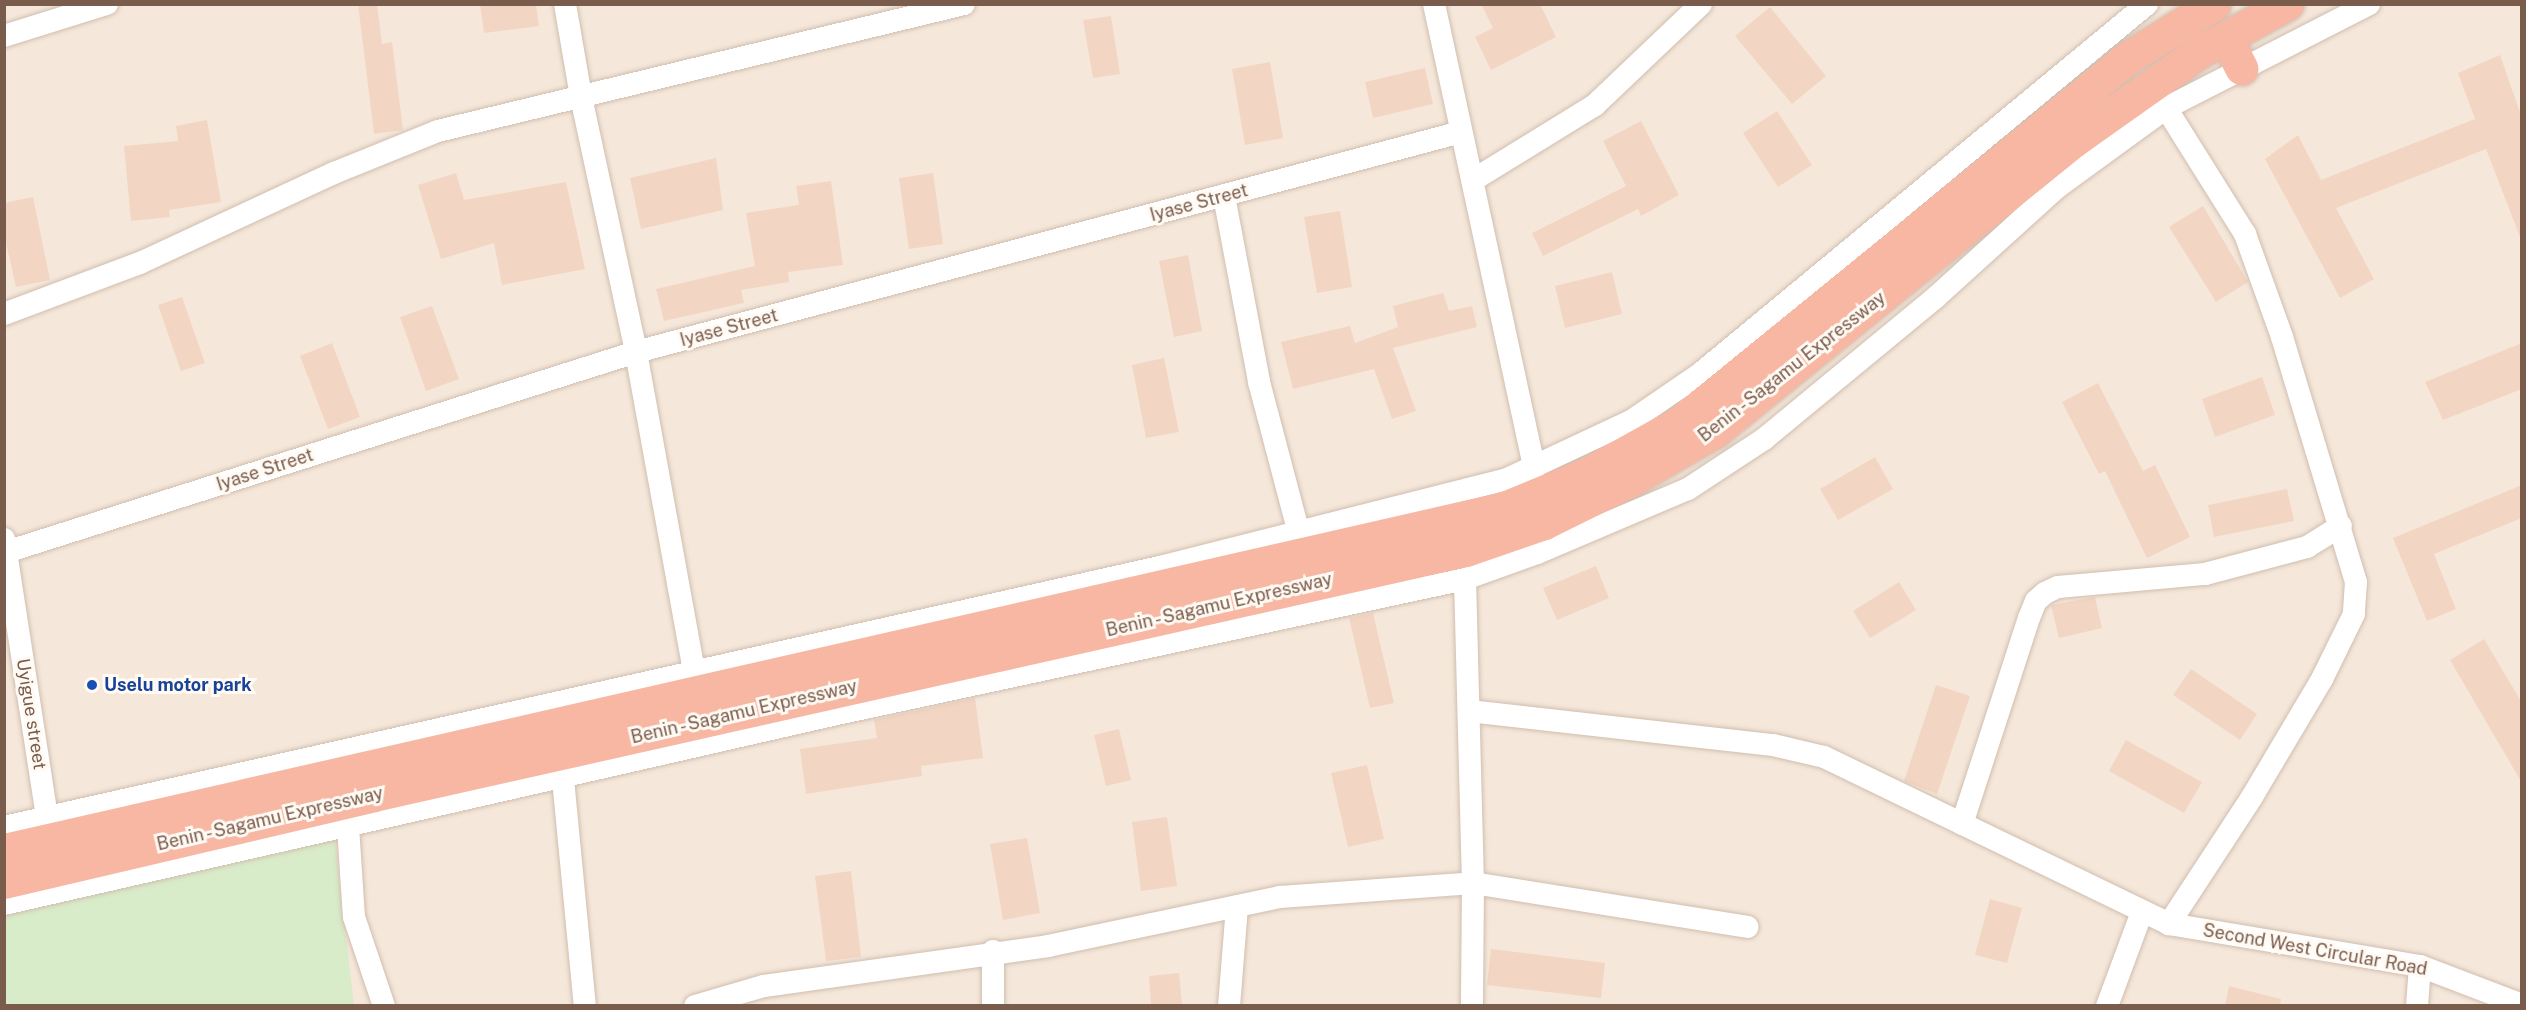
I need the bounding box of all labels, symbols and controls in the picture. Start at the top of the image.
street label: Iyase Street [1148,180,1250,226]
street label: Benin - Sagamu Expressway [1692,286,1892,448]
street label: Iyase Street [678,305,780,351]
street label: Iyase Street [214,444,316,496]
street label: Benin - Sagamu Expressway [1101,568,1337,642]
street label: Uyigue street [12,657,50,771]
place label: Uselu motor park [104,674,252,696]
street label: Benin - Sagamu Expressway [626,675,862,749]
marker: Uselu motor park [85,678,99,692]
street label: Benin - Sagamu Expressway [152,782,388,856]
street label: Second West Circular Road [2201,920,2429,980]

